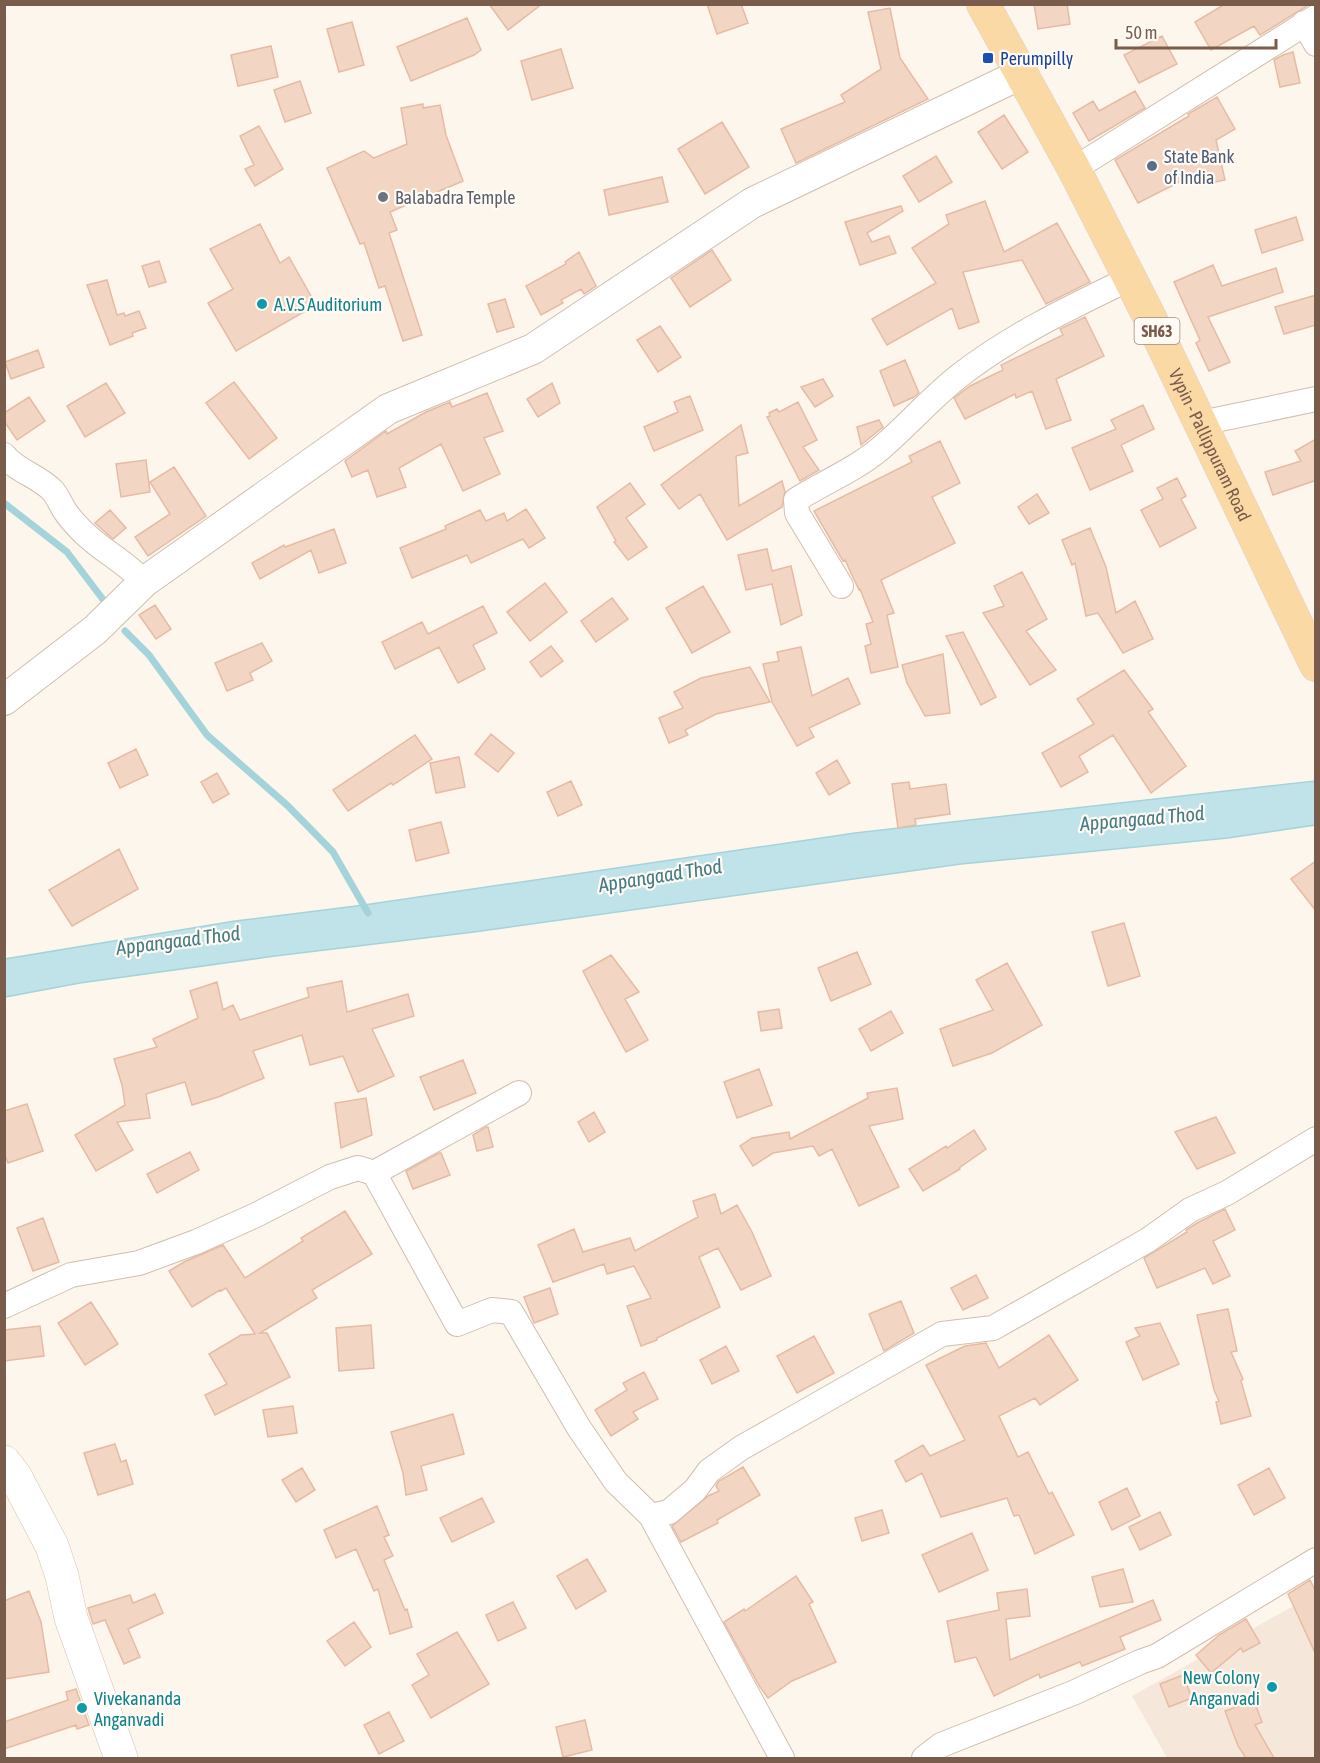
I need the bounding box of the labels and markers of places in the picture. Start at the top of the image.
place label: Perumpilly [1000,48,1073,69]
marker: Perumpilly [981,51,995,65]
place label: State Bank of India [1164,146,1234,188]
marker: State Bank of India [1145,159,1159,173]
place label: Balabadra Temple [395,187,516,208]
marker: Balabadra Temple [376,190,390,204]
place label: A.V.S Auditorium [274,294,382,315]
marker: A.V.S Auditorium [255,297,269,311]
place label: New Colony Anganvadi [1182,1667,1260,1709]
marker: New Colony Anganvadi [1265,1680,1279,1694]
place label: Vivekananda Anganvadi [94,1688,181,1730]
marker: Vivekananda Anganvadi [75,1701,89,1715]

